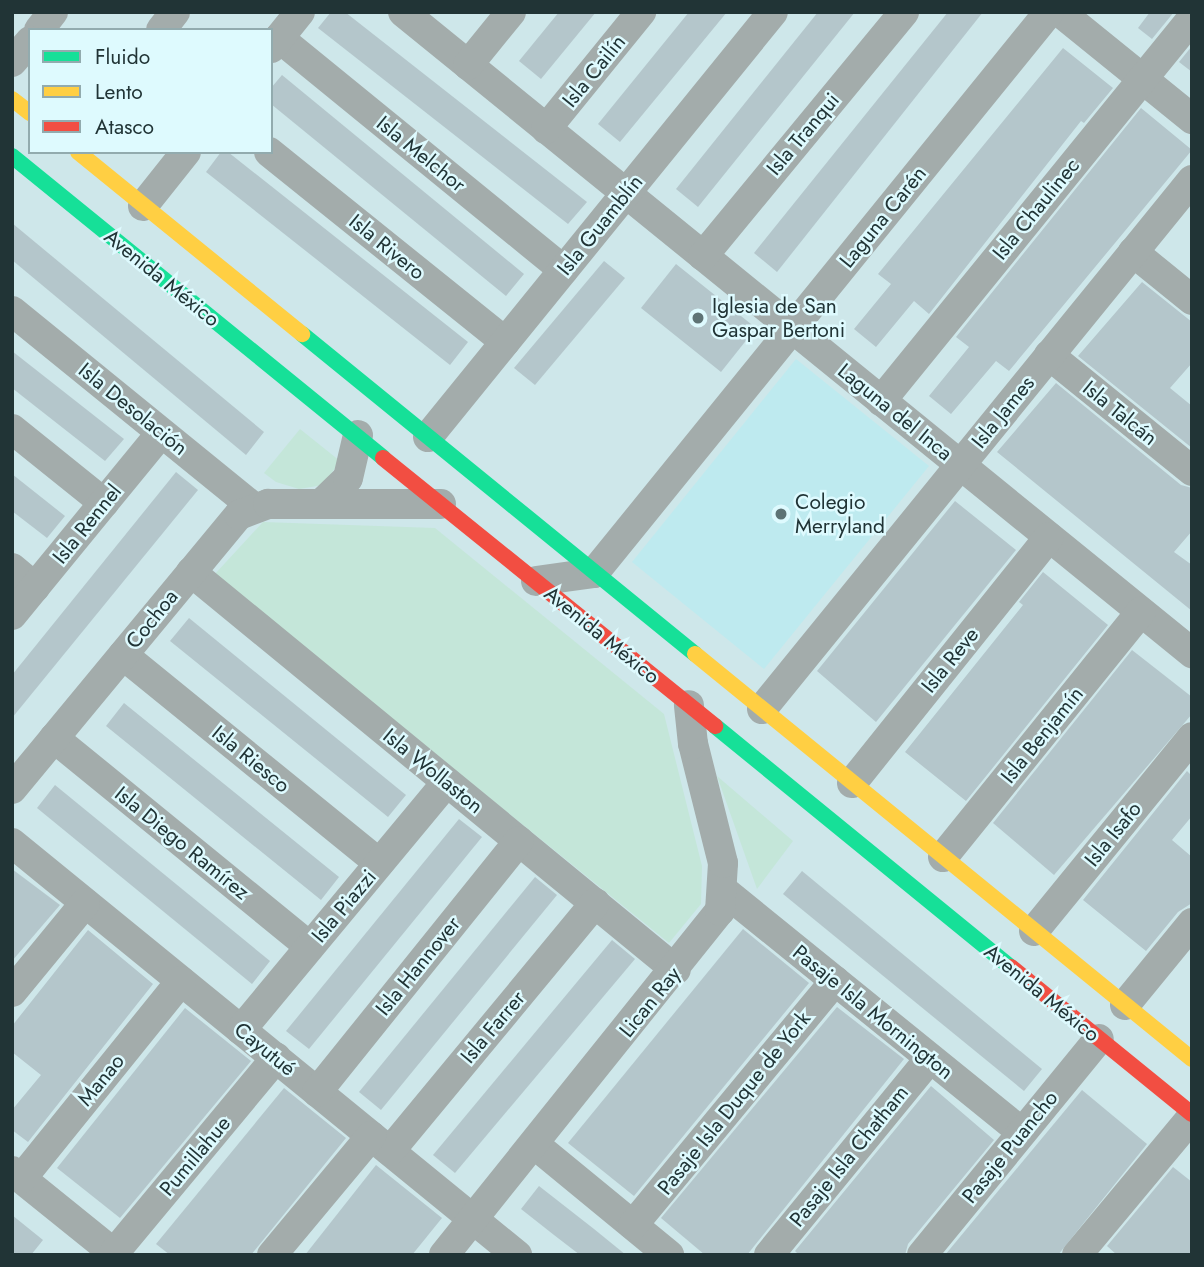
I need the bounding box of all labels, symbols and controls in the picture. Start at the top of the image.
legend [28,28,273,154]
street label: Isla Cailín [557,30,631,112]
text: Fluido [95,42,150,72]
text: Lento [95,77,143,107]
street label: Isla Tranqui [761,88,845,180]
street label: Isla Melchor [371,110,471,198]
text: Atasco [95,112,154,142]
street label: Isla Chaulinec [987,153,1085,265]
street label: Laguna Carén [834,161,932,273]
street label: Isla Guamblín [552,170,648,280]
street label: Isla Rivero [344,209,430,285]
street label: Avenida México [99,224,225,332]
place label: Iglesia de San Gaspar Bertoni [712,293,845,343]
marker: Iglesia de San Gaspar Bertoni [690,310,706,326]
street label: Isla Desolación [73,357,193,461]
street label: Laguna del Inca [833,358,957,466]
street label: Isla James [966,371,1040,453]
street label: Isla Talcán [1078,375,1162,451]
street label: Isla Rennel [47,479,127,569]
place label: Colegio Merryland [795,489,885,539]
marker: Colegio Merryland [773,506,789,522]
street label: Avenida México [539,581,665,689]
street label: Cochoa [121,584,183,654]
street label: Isla Reve [916,622,984,698]
street label: Isla Benjamín [996,682,1088,788]
street label: Isla Riesco [207,720,295,798]
street label: Isla Wollaston [378,723,488,819]
street label: Isla Diego Ramírez [110,781,254,905]
street label: Isla Isafo [1079,797,1147,871]
street label: Isla Piazzi [306,864,382,948]
street label: Isla Hannover [370,911,466,1021]
street label: Pasaje Isla Mornington [788,939,958,1085]
street label: Avenida México [979,939,1105,1047]
street label: Lican Ray [614,962,686,1042]
street label: Isla Farrer [455,986,531,1068]
street label: Pasaje Isla Duque de York [652,1006,816,1200]
street label: Cayutué [229,1017,301,1081]
street label: Manao [72,1049,130,1111]
street label: Pasaje Isla Chatham [784,1080,914,1232]
street label: Pasaje Puancho [957,1086,1063,1208]
street label: Pumillahue [154,1111,236,1201]

